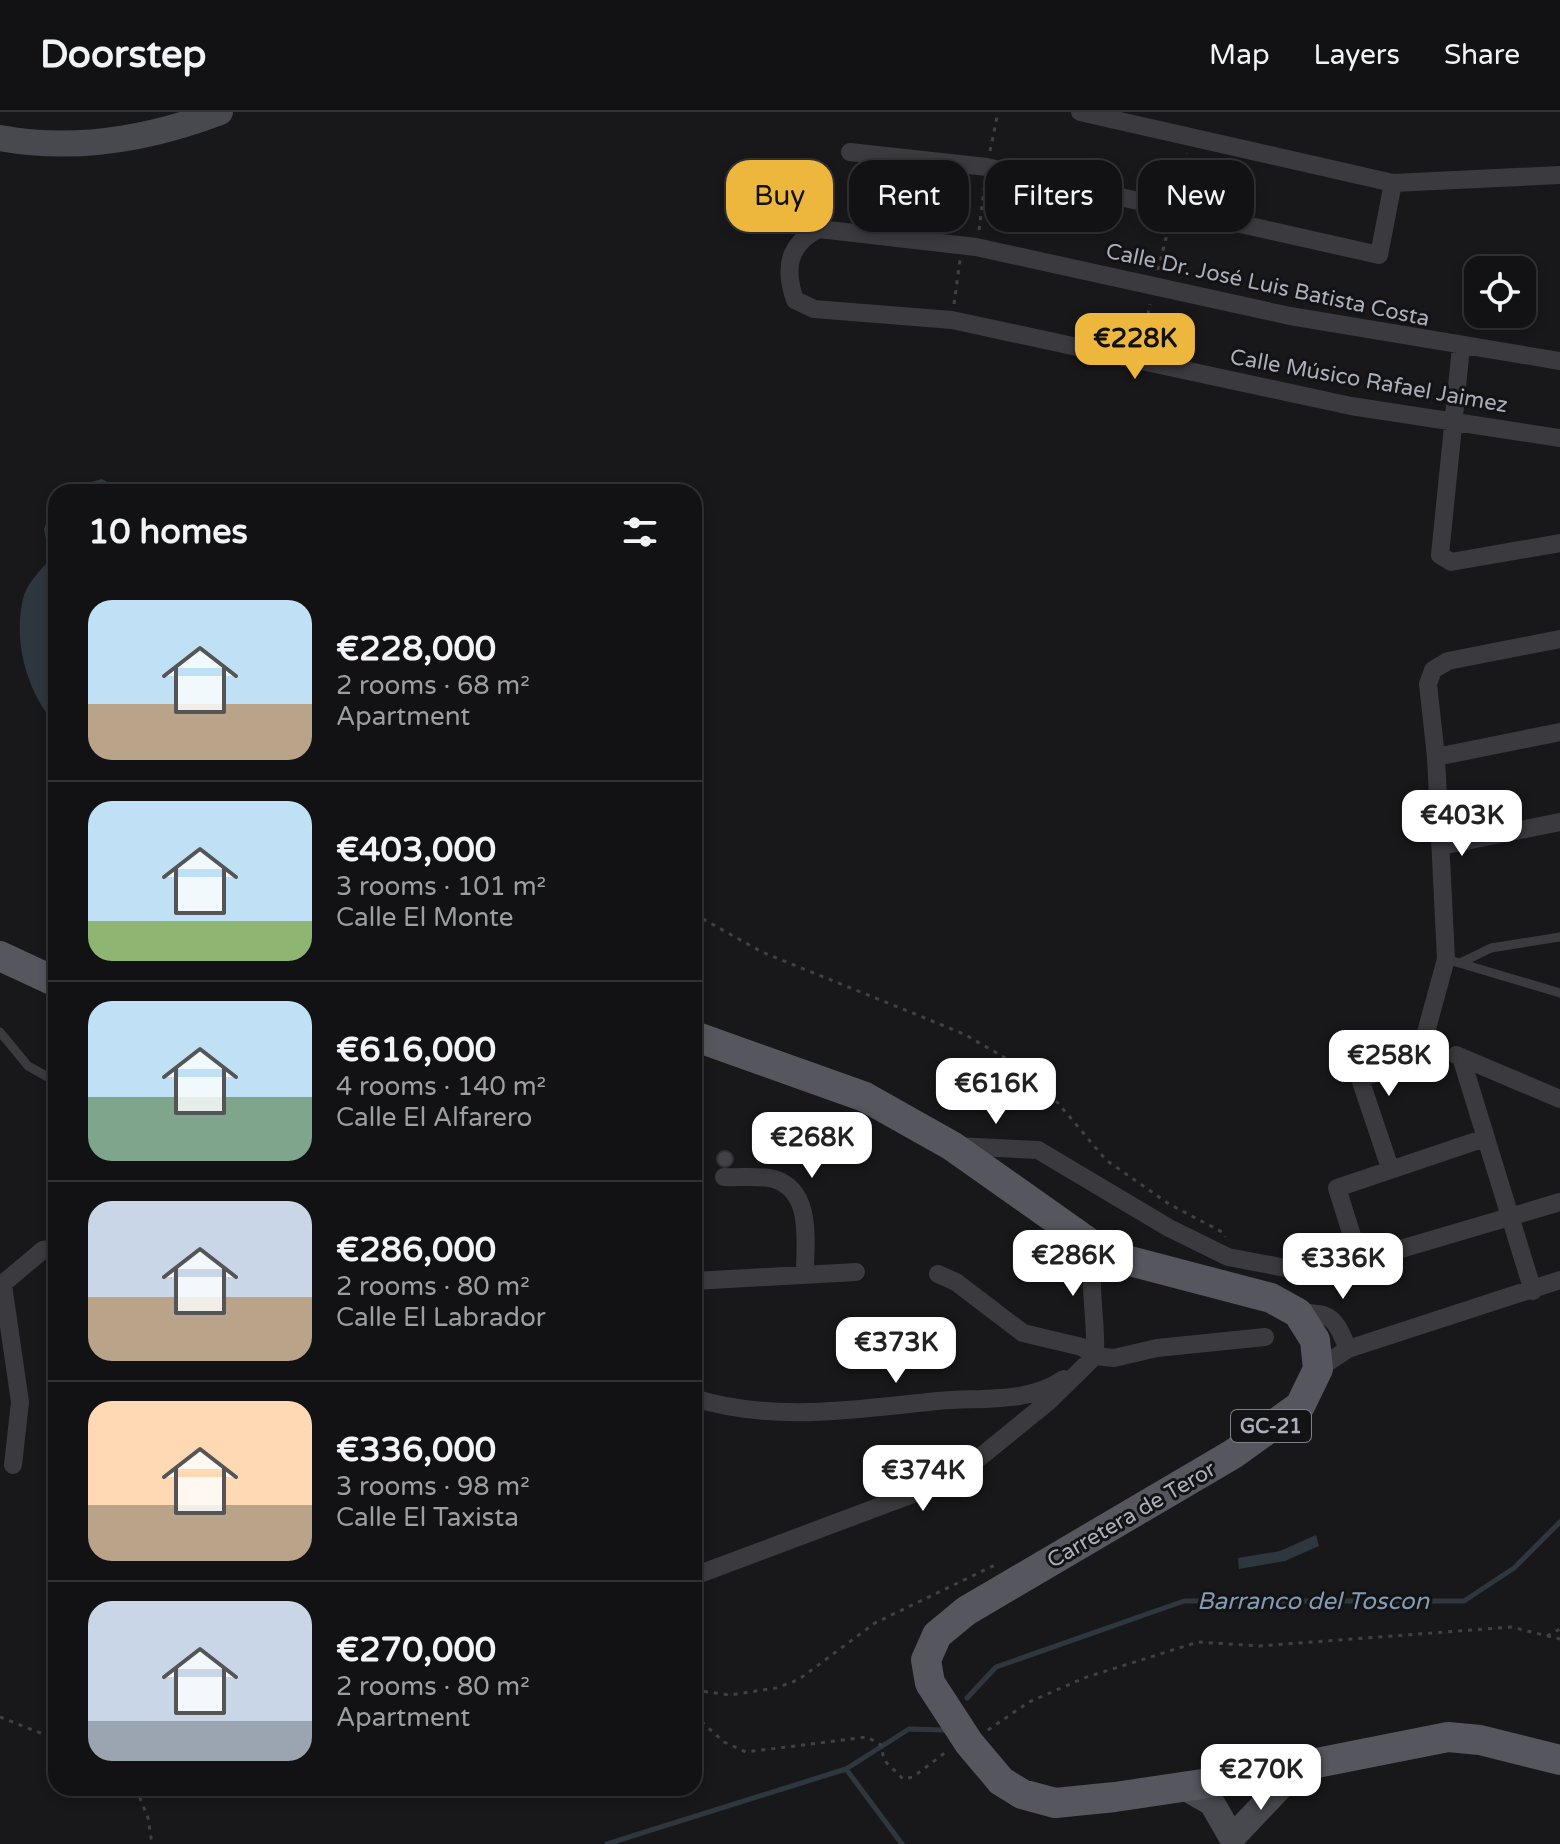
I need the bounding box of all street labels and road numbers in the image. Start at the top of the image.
street label: Calle Dr. José Luis Batista Costa [1104,238,1432,332]
street label: Calle Músico Rafael Jaimez [1228,344,1510,418]
road number: GC-21 [1231,1410,1311,1442]
street label: Carretera de Teror [1043,1456,1221,1574]

